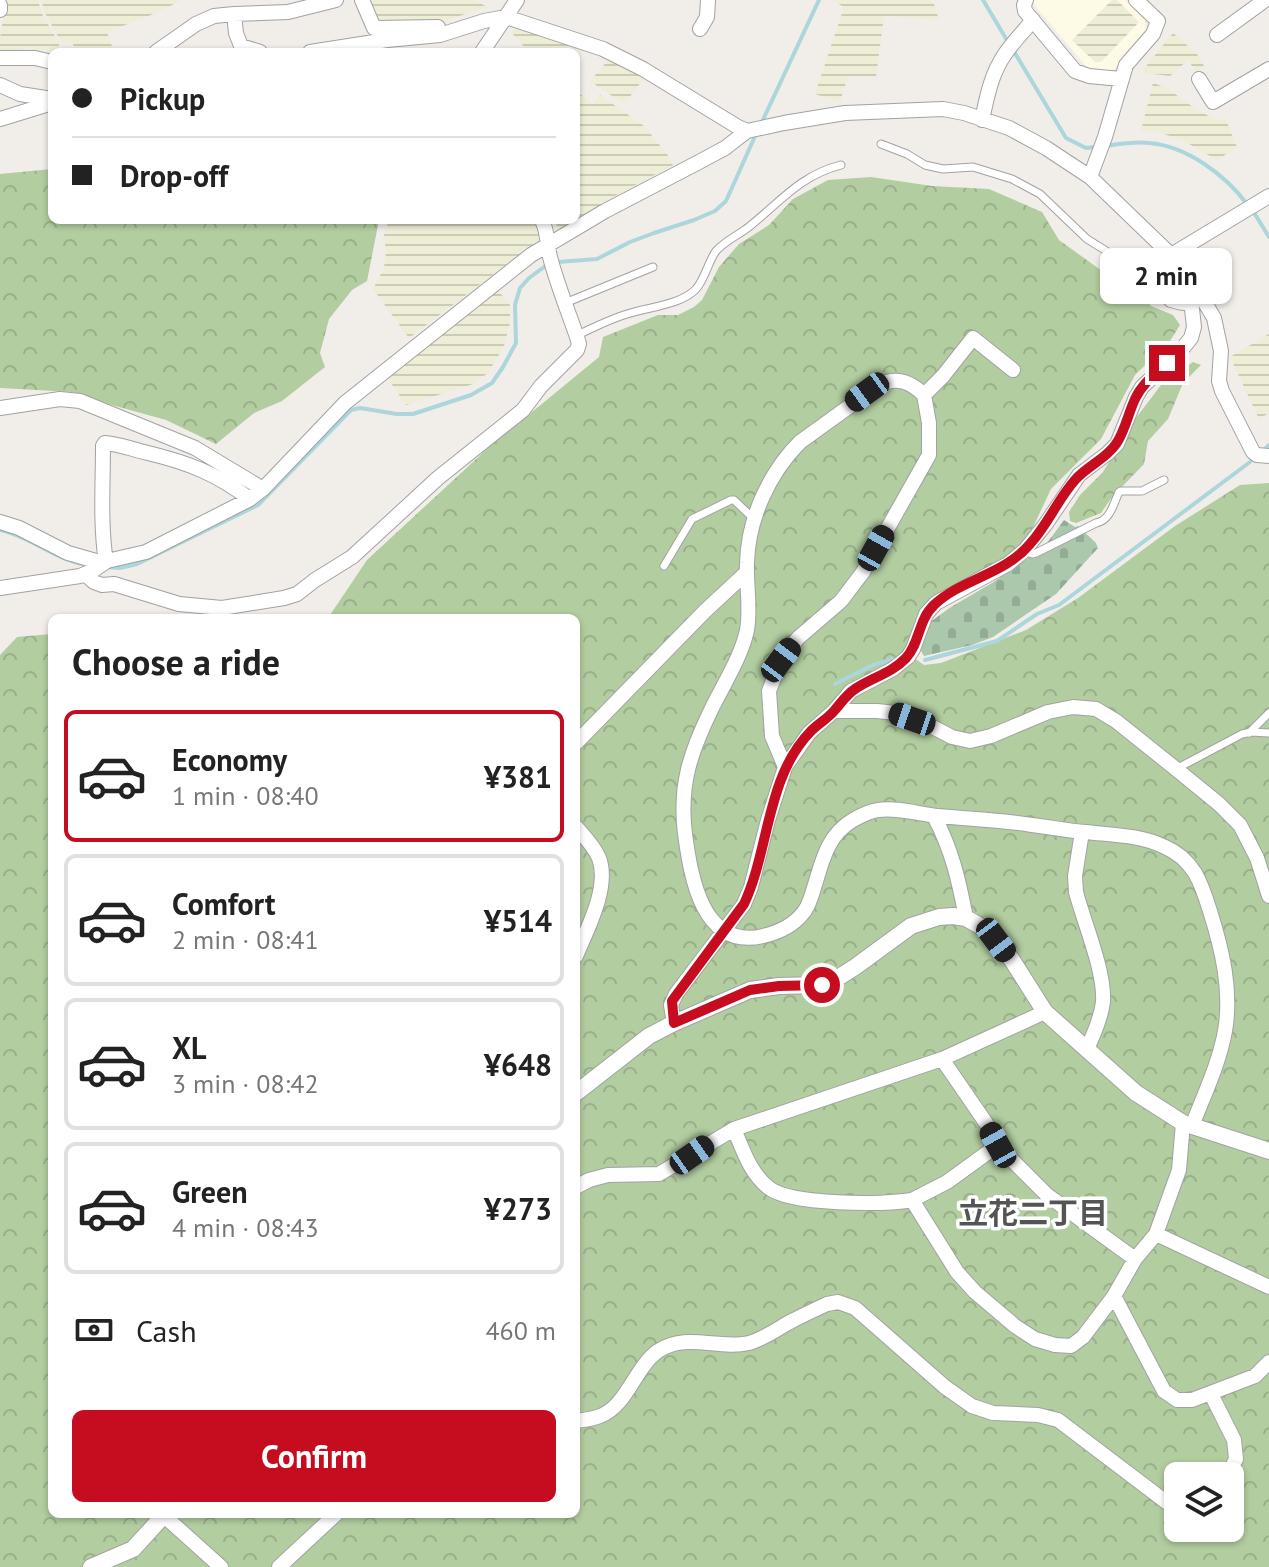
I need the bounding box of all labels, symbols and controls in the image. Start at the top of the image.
text: Pickup [120,79,205,118]
text: Drop-off [120,156,228,195]
callout: 2 min [1101,247,1233,303]
text: 2 min [1134,259,1198,292]
route end [1149,345,1185,381]
car [841,368,893,416]
car [854,521,898,575]
car [757,634,805,686]
text: Choose a ride [72,638,280,685]
car [885,700,939,738]
icon: car [76,740,148,812]
text: Economy [172,740,287,779]
text: ¥381 [484,757,552,796]
text: 1 min · 08:40 [172,779,319,812]
icon: car [76,884,148,956]
text: Comfort [172,884,275,923]
text: ¥514 [484,901,552,940]
car [972,914,1020,966]
text: 2 min · 08:41 [172,923,319,956]
route start [804,967,840,1003]
icon: car [76,1028,148,1100]
text: XL [172,1028,206,1067]
text: ¥648 [484,1045,552,1084]
text: 3 min · 08:42 [172,1067,319,1100]
car [976,1118,1020,1172]
car [665,1131,719,1179]
icon: car [76,1172,148,1244]
text: Green [172,1172,247,1211]
text: ¥273 [484,1189,552,1228]
district label: 立花二丁目 [958,1193,1108,1232]
text: 4 min · 08:43 [172,1211,319,1244]
icon: cash [72,1308,116,1352]
text: Cash [136,1311,197,1350]
text: 460 m [485,1314,556,1347]
button: Confirm [72,1410,556,1502]
map controls [1164,1462,1244,1542]
button: layers [1164,1462,1244,1542]

